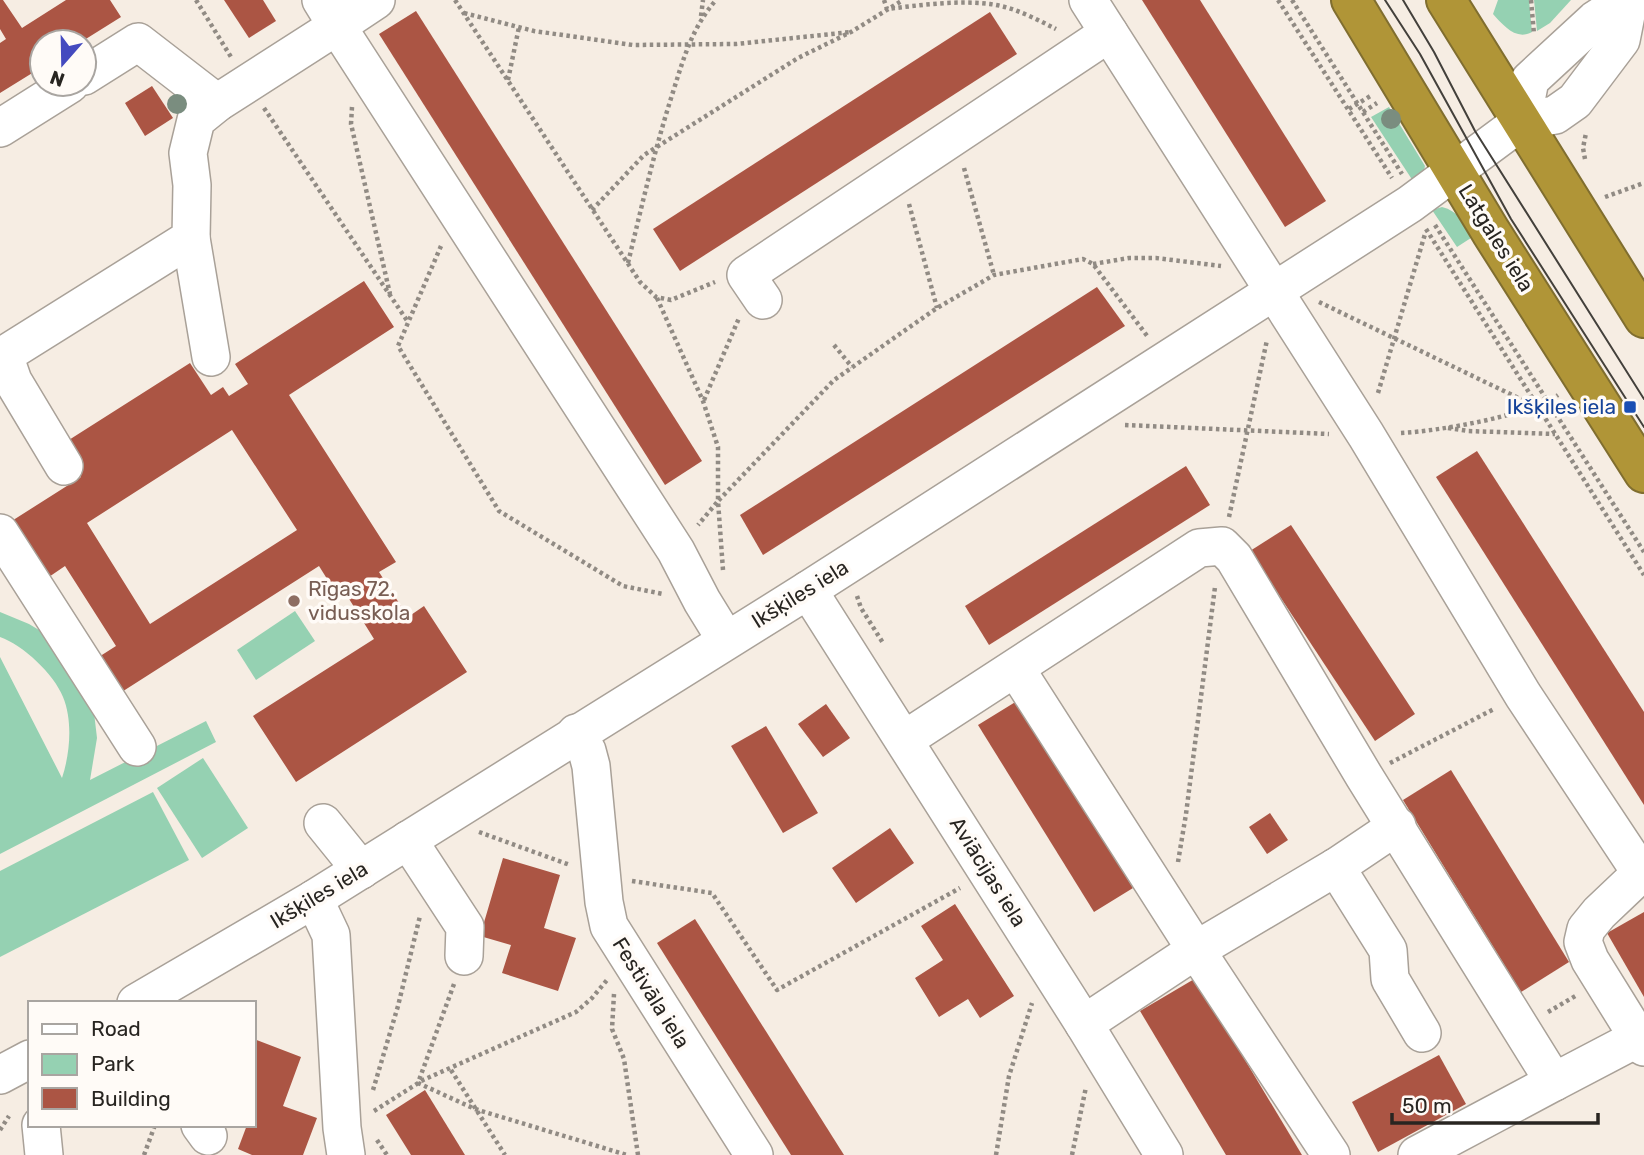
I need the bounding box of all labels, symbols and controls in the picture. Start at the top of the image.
north arrow [28,28,98,98]
text: N [47,65,68,92]
street label: Latgales iela [1454,179,1539,296]
place label: Ikšķiles iela [1507,394,1616,419]
marker: Ikšķiles iela [1622,399,1638,415]
street label: Ikšķiles iela [747,554,853,633]
place label: Rīgas 72. vidusskola [308,576,410,625]
marker: Rīgas 72. vidusskola [286,593,302,609]
street label: Aviācijas iela [945,812,1032,931]
street label: Ikšķiles iela [265,856,372,933]
street label: Festivāla iela [607,933,695,1053]
legend [28,1001,256,1127]
text: Road [91,1016,141,1041]
text: Park [91,1051,135,1076]
scale bar [1392,1082,1598,1126]
text: Building [91,1086,171,1111]
text: 50 m [1402,1093,1452,1118]

